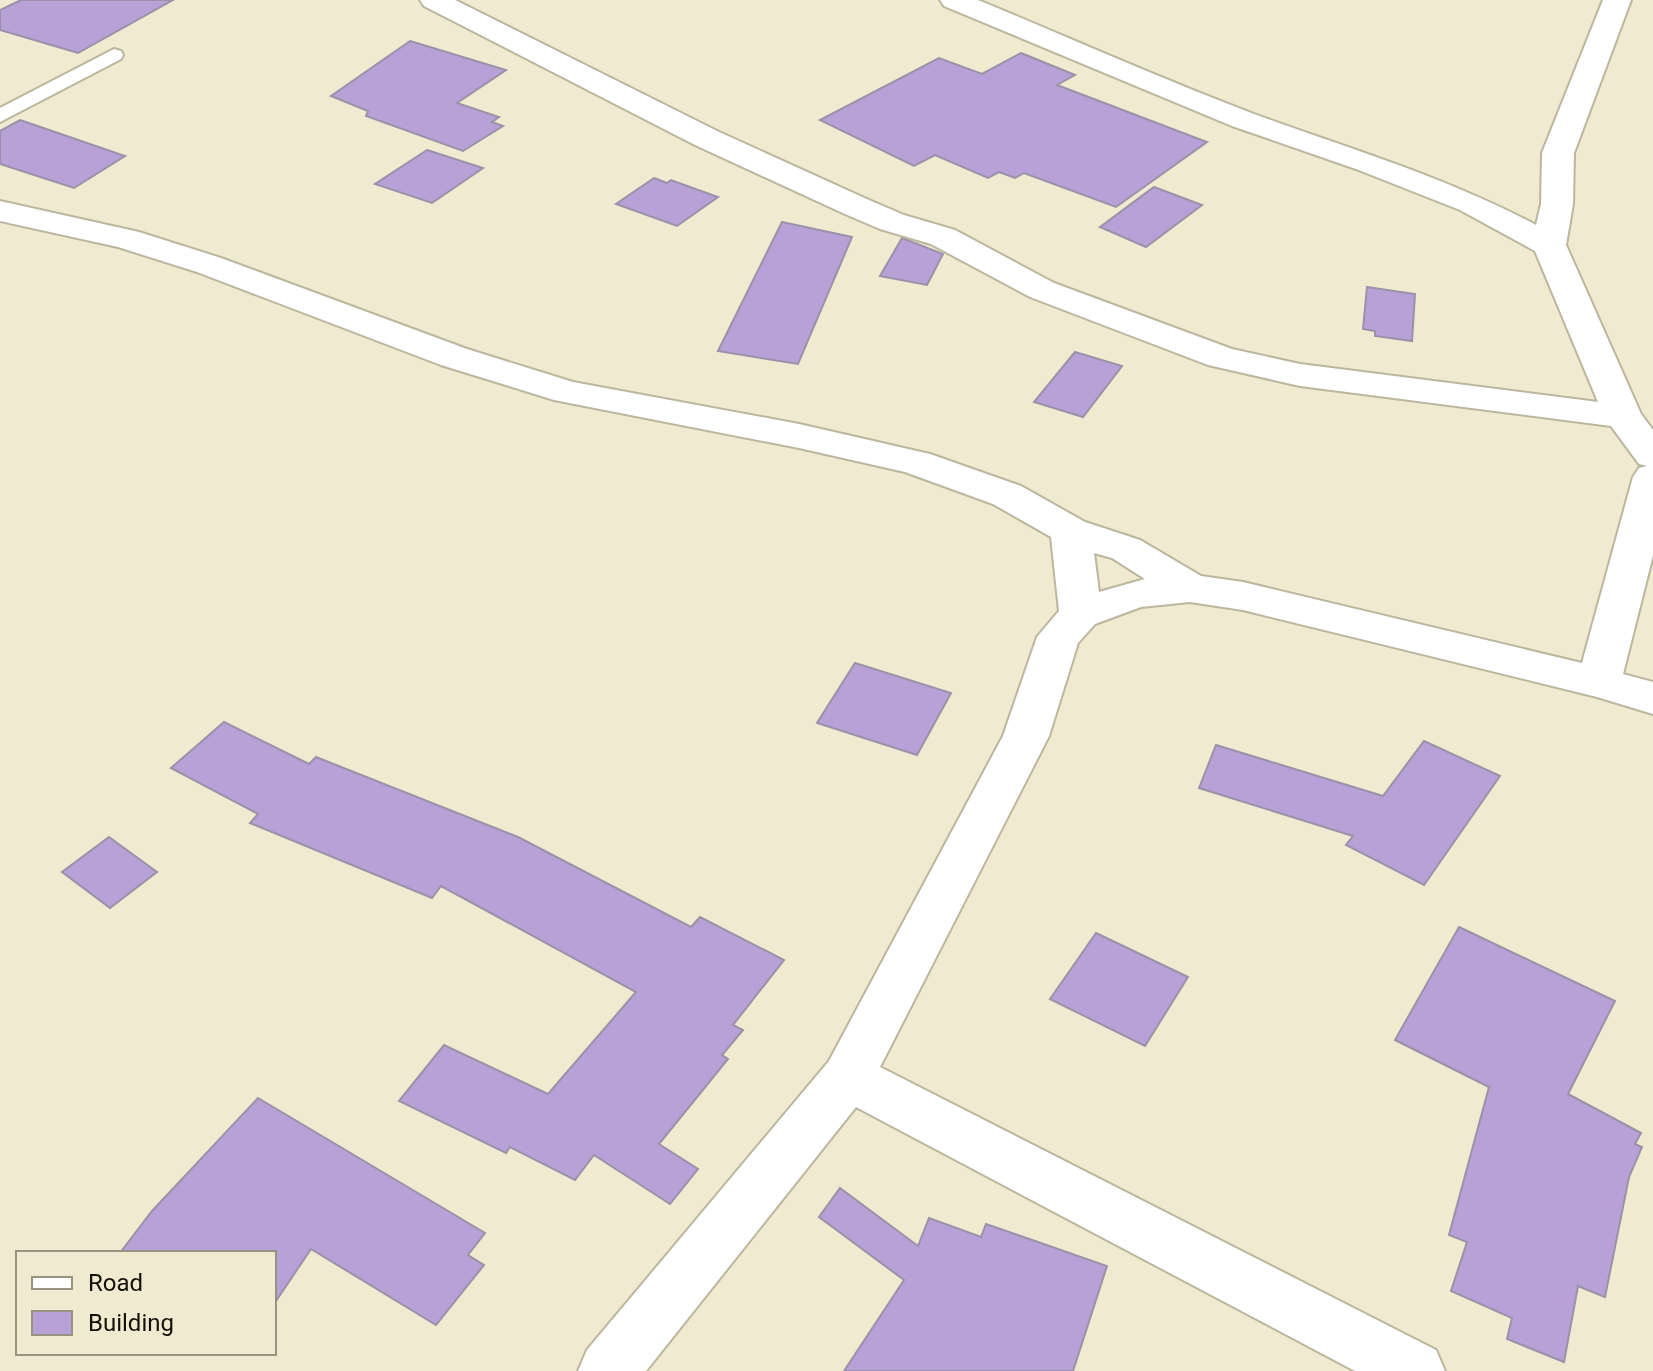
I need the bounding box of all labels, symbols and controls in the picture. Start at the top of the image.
legend [16,1251,276,1355]
text: Road [88,1269,143,1297]
text: Building [88,1309,174,1337]

